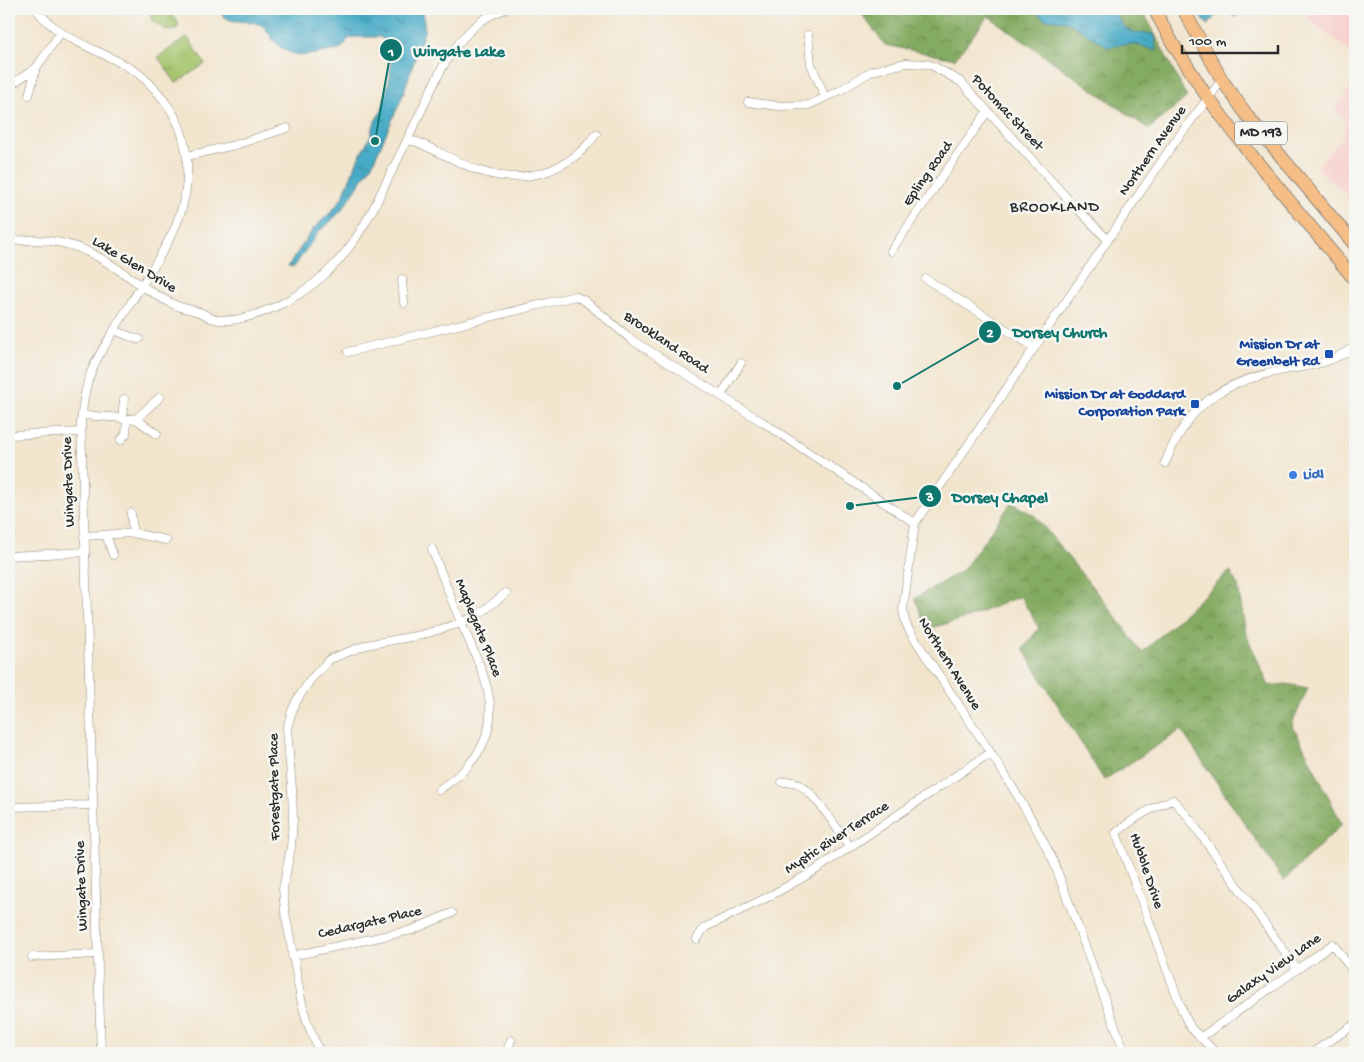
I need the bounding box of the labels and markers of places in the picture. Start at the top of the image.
callout: Wingate Lake [378,35,514,66]
callout: Dorsey Church [978,316,1117,347]
place label: Mission Dr at Greenbelt Rd [1236,336,1321,371]
marker: Mission Dr at Greenbelt Rd [1323,348,1335,360]
place label: Mission Dr at Goddard Corporation Park [1045,386,1187,421]
marker: Mission Dr at Goddard Corporation Park [1189,398,1201,410]
place label: Lidl [1303,466,1325,484]
marker: Lidl [1287,469,1299,481]
callout: Dorsey Chapel [917,480,1058,511]

